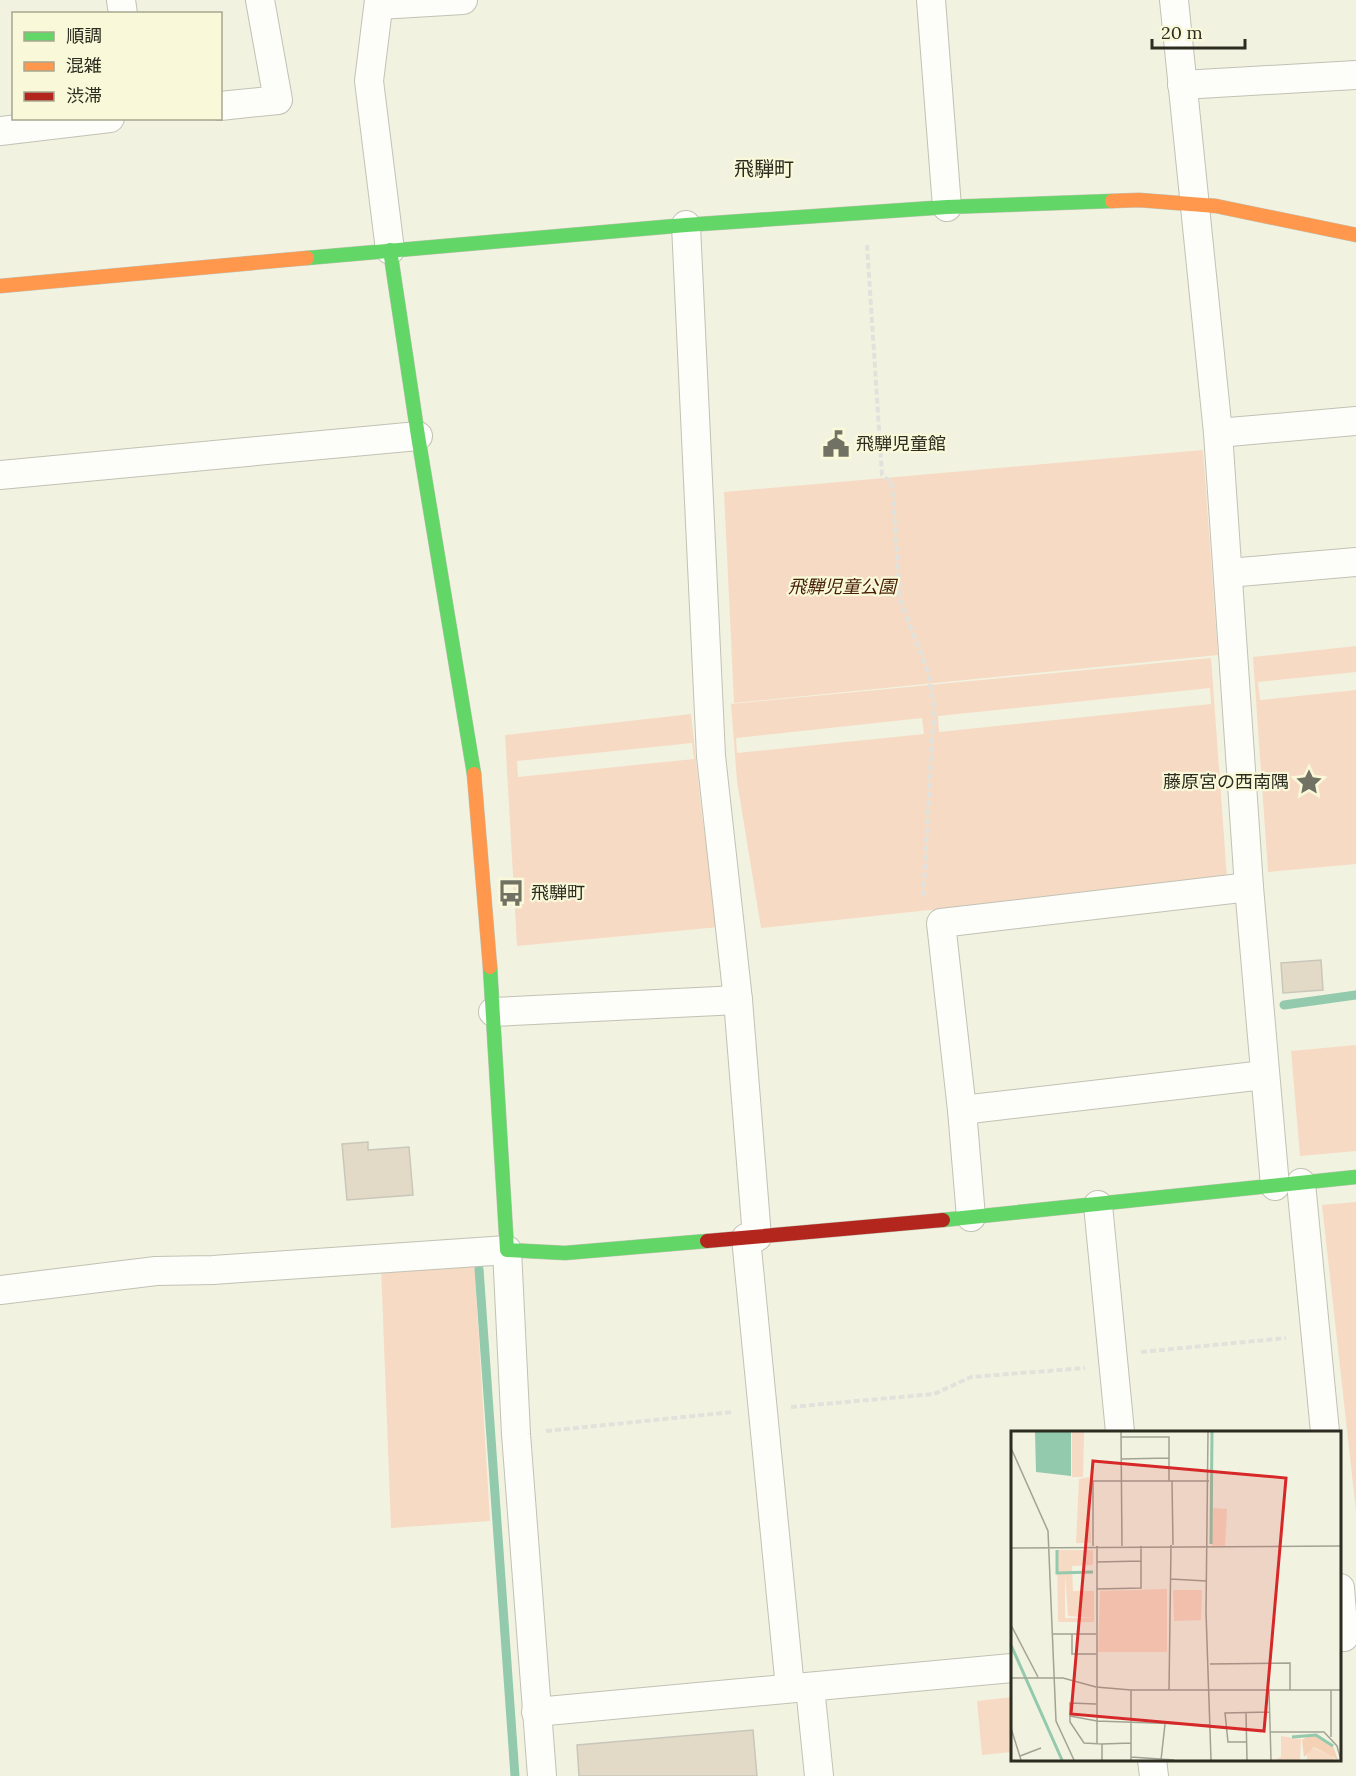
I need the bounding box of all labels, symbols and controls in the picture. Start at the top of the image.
legend [12,12,222,120]
scale bar [1152,12,1245,50]
text: 20 m [1161,21,1203,44]
text: 順調 [66,24,102,47]
text: 混雑 [66,54,102,77]
text: 渋滞 [66,84,102,107]
district label: 飛騨町 [734,156,794,181]
public building icon: 飛騨児童館 [821,429,851,459]
place label: 飛騨児童館 [856,432,946,455]
park label: 飛騨児童公園 [788,575,899,598]
place icon: 藤原宮の西南隅 [1294,767,1324,797]
place label: 藤原宮の西南隅 [1163,770,1289,793]
bus stop icon: 飛騨町 [496,878,526,908]
place label: 飛騨町 [531,881,585,904]
inset map [1011,1431,1341,1761]

